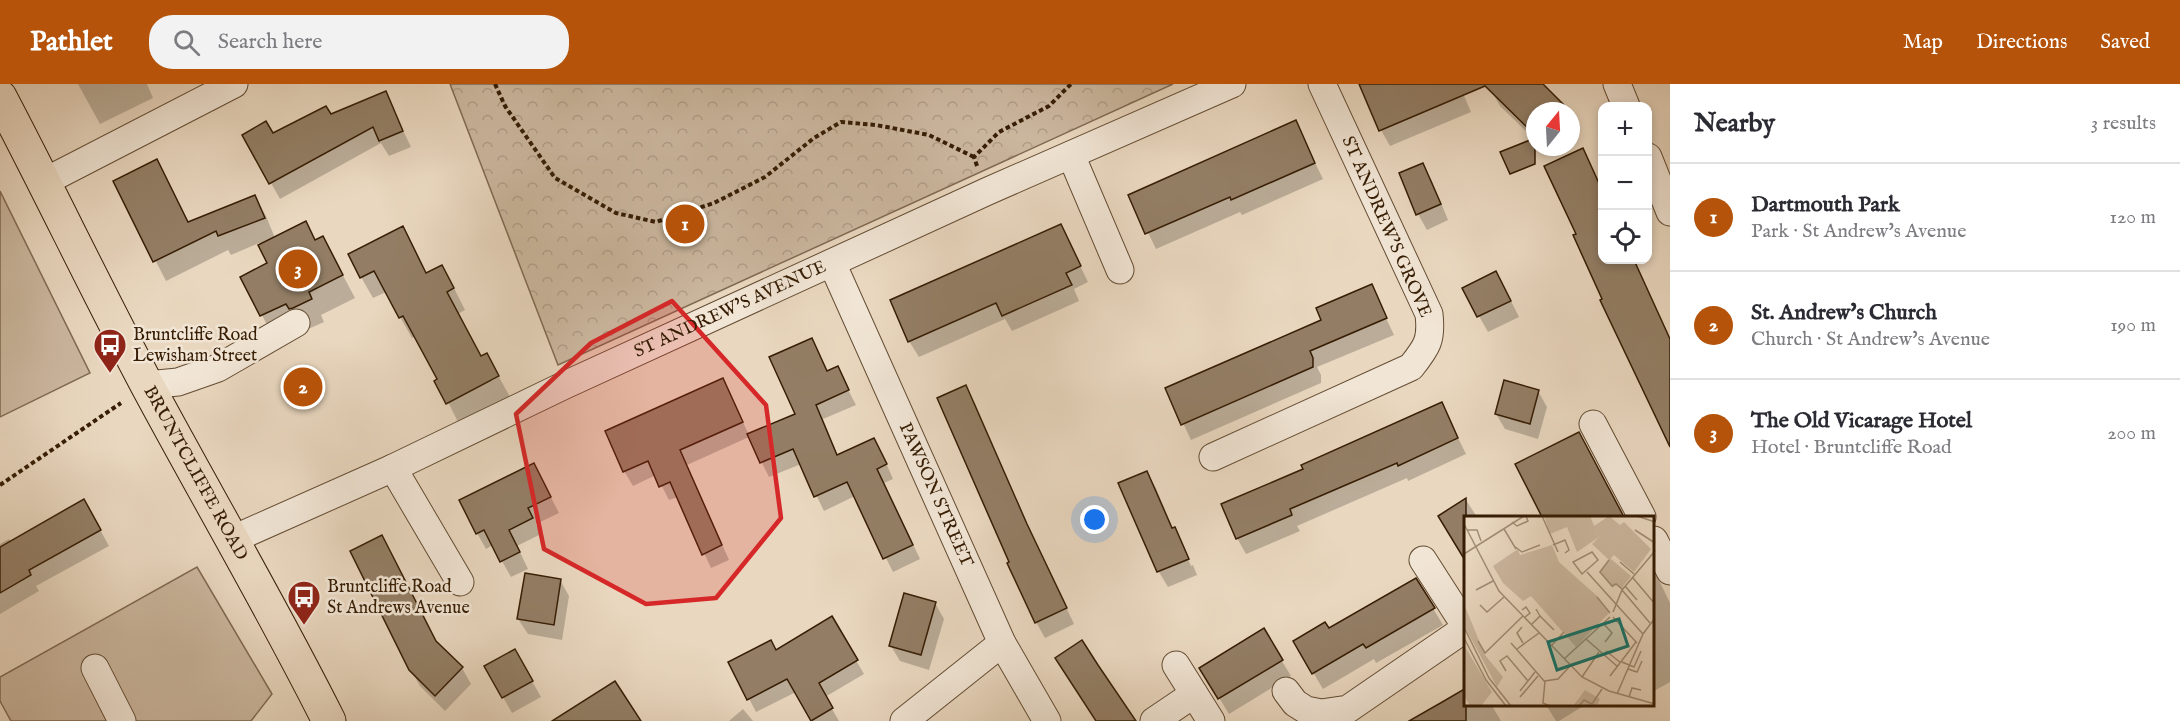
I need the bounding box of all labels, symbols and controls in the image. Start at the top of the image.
search box [149,15,569,69]
text: Pathlet [30,25,113,60]
icon: search [170,26,203,59]
text: Search here [218,28,322,56]
text: Map [1903,29,1943,56]
text: Directions [1976,29,2067,56]
text: Saved [2100,29,2150,56]
north arrow [1526,102,1580,156]
map controls [1598,102,1652,264]
button: + [1598,102,1652,156]
text: Nearby [1694,107,1775,140]
text: 3 results [2091,111,2156,136]
street label: ST ANDREW'S GROVE [1336,133,1436,321]
button: − [1598,156,1652,210]
text: Dartmouth Park [1751,191,1900,219]
pin: 1 [666,202,704,246]
text: 1 [1710,205,1717,230]
text: 120 m [2110,205,2156,230]
button: locate [1598,210,1652,264]
text: Park · St Andrew's Avenue [1751,219,1966,244]
pin: 3 [278,246,318,291]
street label: ST ANDREW'S AVENUE [630,255,830,363]
text: St. Andrew's Church [1751,299,1937,327]
text: 2 [1709,313,1718,338]
text: 190 m [2110,313,2156,338]
place label: Bruntcliffe Road Lewisham Street [133,324,258,368]
bus stop icon: Bruntcliffe Road Lewisham Street [92,327,128,374]
text: Church · St Andrew's Avenue [1751,327,1990,352]
pin: 2 [284,364,322,410]
street label: BRUNTCLIFFE ROAD [138,382,253,565]
text: The Old Vicarage Hotel [1751,407,1972,435]
street label: PAWSON STREET [893,419,978,571]
text: 3 [1710,421,1717,446]
text: 200 m [2107,421,2156,446]
text: Hotel · Bruntcliffe Road [1751,435,1952,460]
your location [1080,505,1109,534]
inset map [1464,516,1655,706]
place label: Bruntcliffe Road St Andrews Avenue [327,576,470,620]
bus stop icon: Bruntcliffe Road St Andrews Avenue [286,579,322,626]

